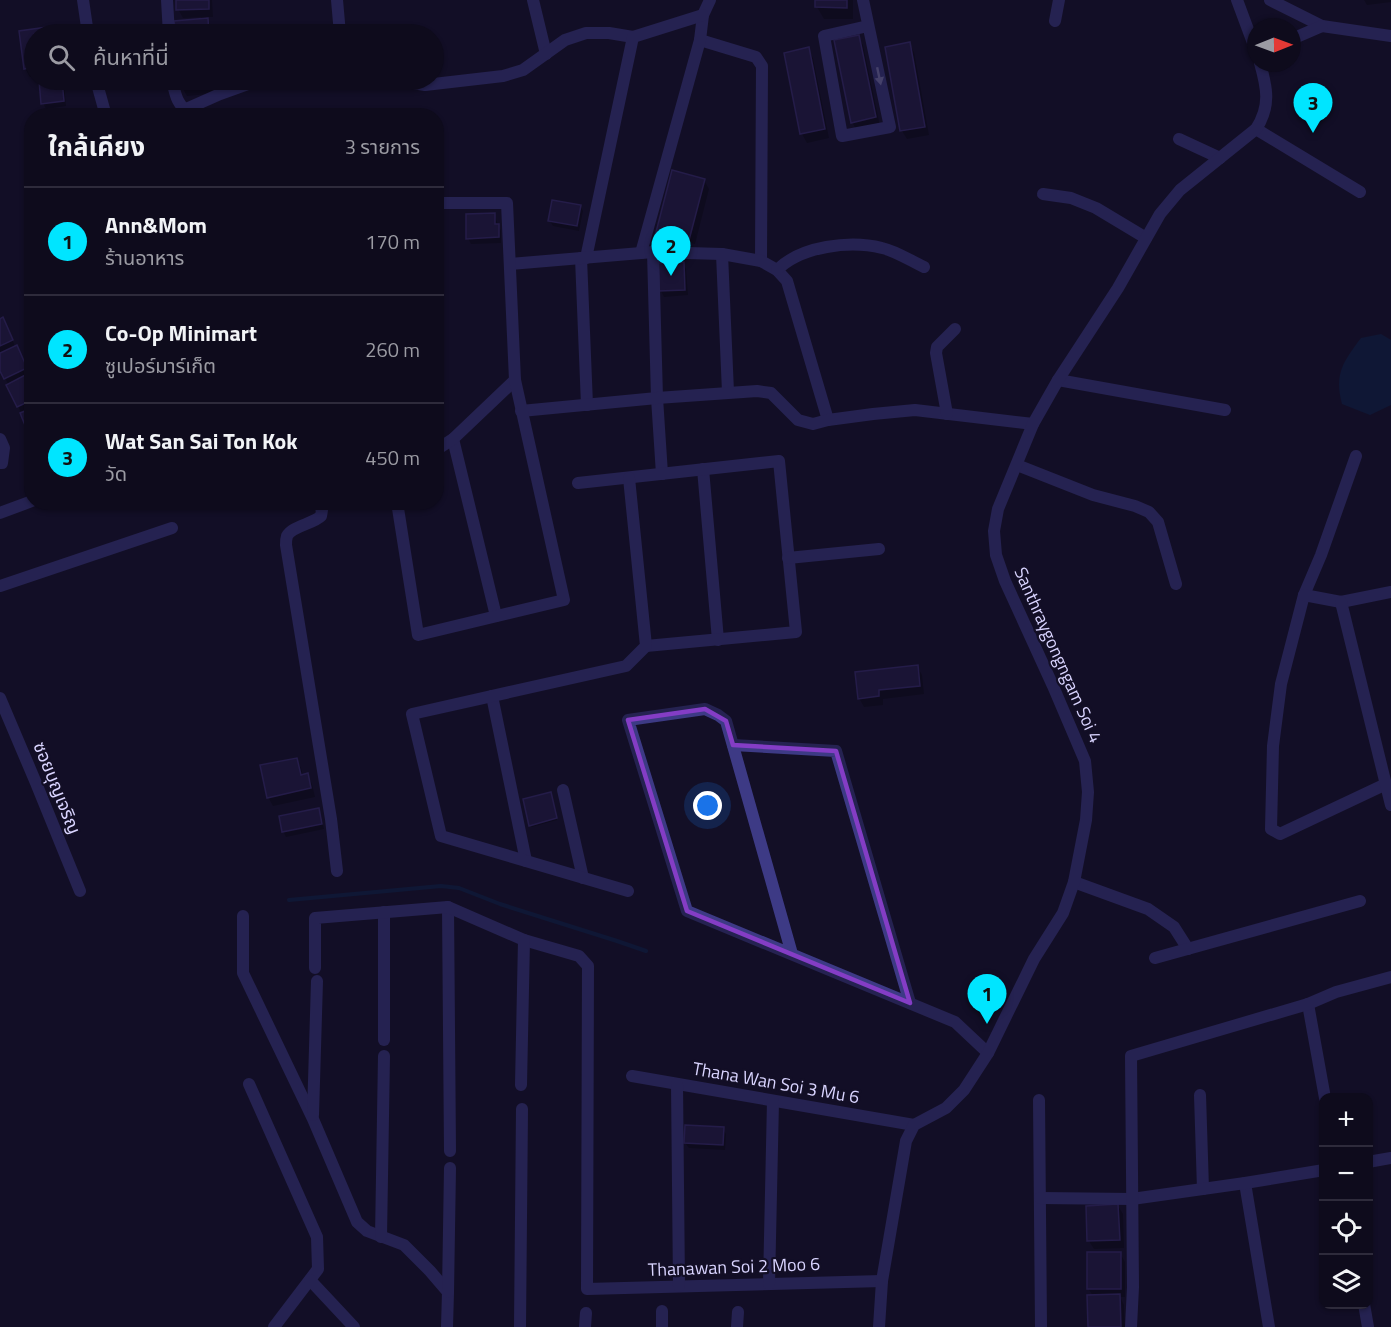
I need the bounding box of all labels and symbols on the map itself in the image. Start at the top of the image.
north arrow [1247,18,1301,72]
one-way arrow [875,67,884,86]
pin: 3 [1294,84,1332,133]
pin: 2 [652,226,690,276]
street label: Santhraygongngam Soi 4 [1008,563,1109,747]
street label: ซอยบุญเจริญ [27,737,88,838]
your location [693,791,722,820]
pin: 1 [968,974,1006,1024]
street label: Thana Wan Soi 3 Mu 6 [691,1055,862,1110]
street label: Thanawan Soi 2 Moo 6 [647,1250,821,1283]

